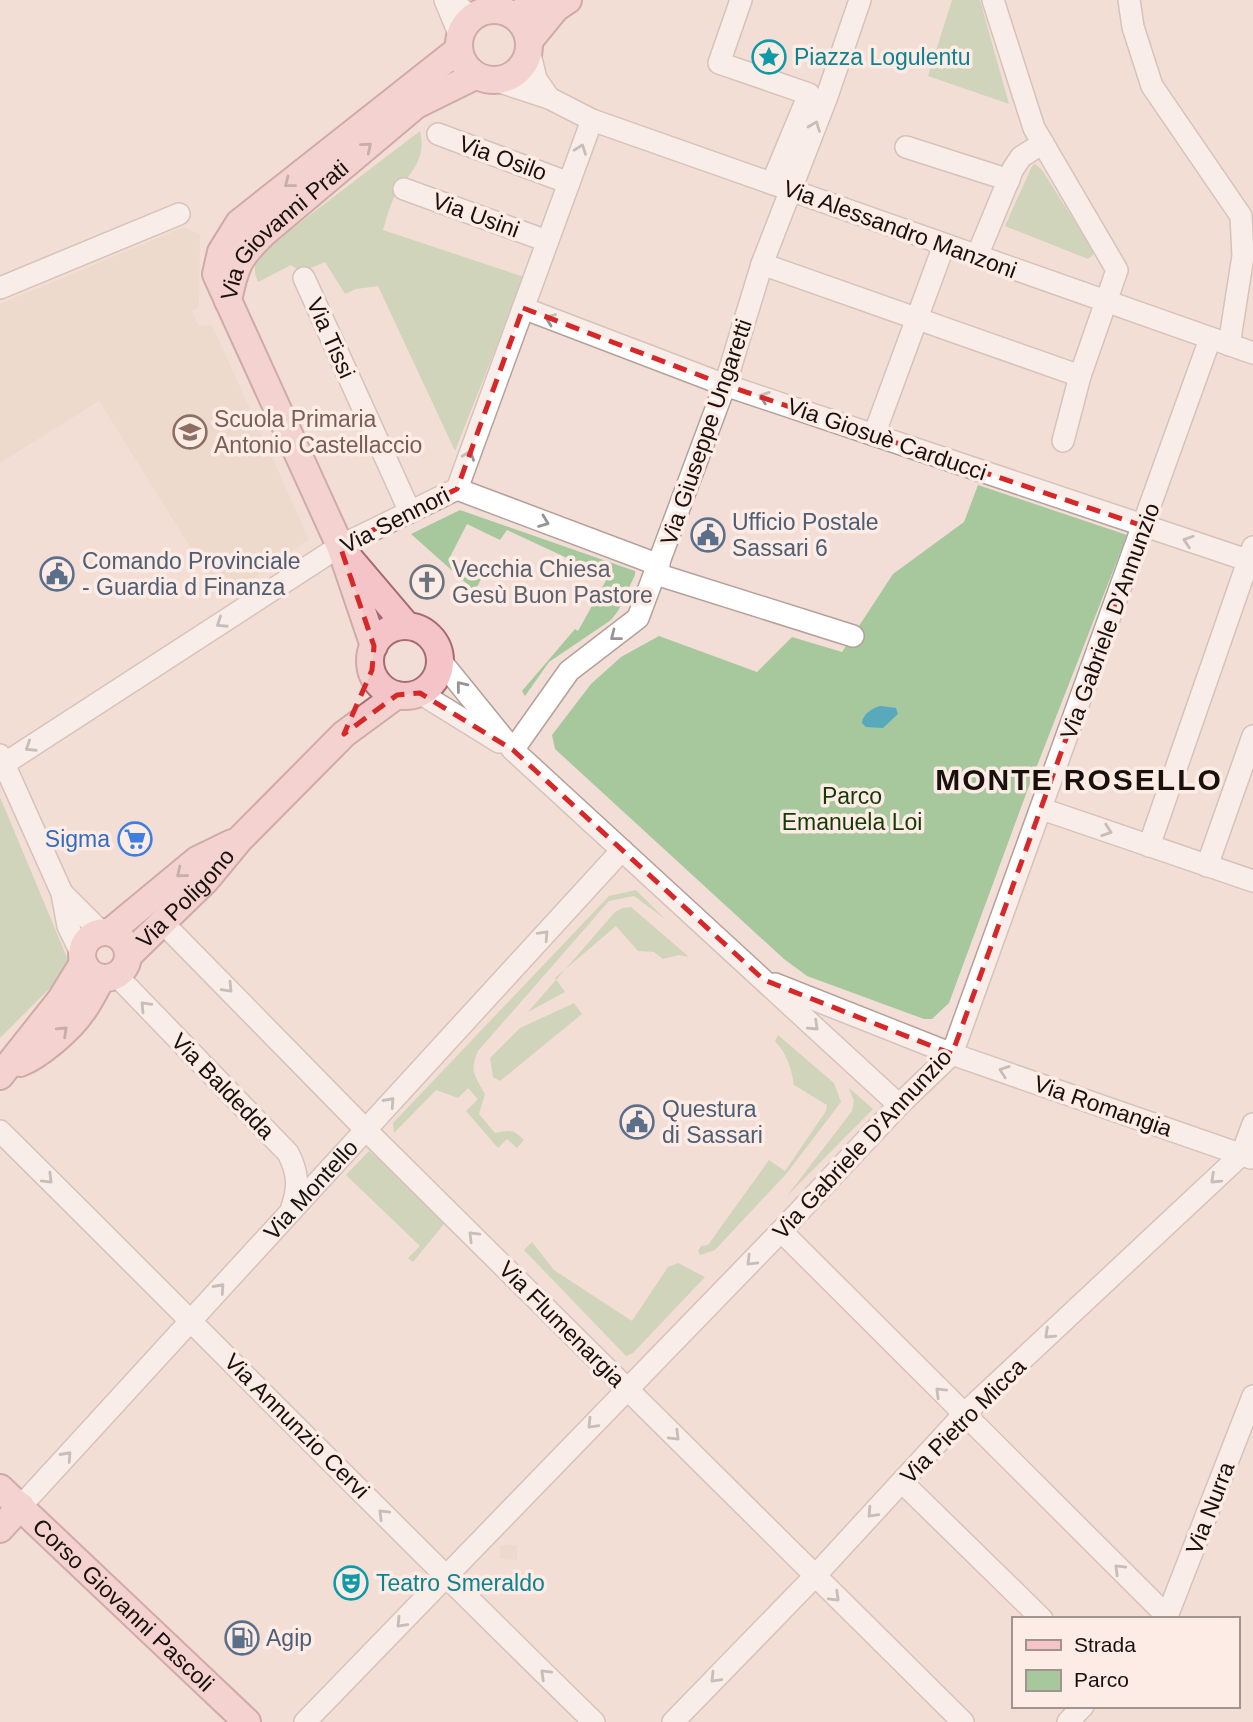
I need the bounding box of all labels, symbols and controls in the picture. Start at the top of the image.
place icon: Piazza Logulentu [750,38,788,76]
place label: Piazza Logulentu [794,44,970,70]
one-way arrow [807,121,821,133]
street label: Via Osilo [456,130,550,186]
one-way arrow [359,142,371,155]
one-way arrow [573,144,587,156]
street label: Via Giovanni Prati [215,155,353,302]
one-way arrow [285,175,298,187]
street label: Via Alessandro Manzoni [780,175,1020,283]
street label: Via Usini [429,187,523,243]
street label: Via Tissi [302,294,360,382]
one-way arrow [545,313,557,327]
street label: Via Giuseppe Ungaretti [655,316,757,548]
one-way arrow [758,391,770,406]
street label: Via Giosuè Carducci [784,393,990,485]
place label: Scuola Primaria Antonio Castellaccio [214,406,422,458]
school or university icon: Scuola Primaria Antonio Castellaccio [171,413,209,451]
one-way arrow [461,450,475,462]
street label: Via Sennori [336,482,454,558]
street label: Via Gabriele D'Annunzio [1055,499,1165,743]
place label: Ufficio Postale Sassari 6 [732,509,879,561]
one-way arrow [537,513,549,527]
public building icon: Ufficio Postale Sassari 6 [689,516,727,554]
one-way arrow [1182,534,1194,549]
place label: Comando Provinciale - Guardia d Finanza [82,548,301,600]
public building icon: Comando Provinciale - Guardia d Finanza [38,555,76,593]
place label: Vecchia Chiesa Gesù Buon Pastore [452,556,653,608]
church icon: Vecchia Chiesa Gesù Buon Pastore [408,563,446,601]
one-way arrow [216,615,229,628]
one-way arrow [610,628,622,641]
one-way arrow [457,681,469,694]
one-way arrow [25,739,38,751]
district label: MONTE ROSELLO [935,763,1223,796]
park label: Parco Emanuela Loi [782,783,922,835]
supermarket icon: Sigma [116,820,154,858]
one-way arrow [1100,823,1112,837]
place label: Sigma [45,826,110,852]
street label: Via Poligono [131,843,240,953]
one-way arrow [177,865,190,877]
one-way arrow [536,930,549,943]
one-way arrow [220,980,233,993]
one-way arrow [141,1001,154,1014]
one-way arrow [806,1018,819,1030]
one-way arrow [55,1027,68,1040]
street label: Via Baldedda [166,1028,280,1144]
street label: Via Gabriele D'Annunzio [767,1044,957,1244]
one-way arrow [998,1065,1010,1079]
street label: Via Romangia [1031,1070,1176,1142]
place label: Questura di Sassari [662,1096,763,1148]
one-way arrow [382,1097,395,1110]
public building icon: Questura di Sassari [618,1103,656,1141]
street label: Via Montello [259,1134,363,1245]
one-way arrow [40,1170,53,1183]
one-way arrow [1210,1171,1223,1183]
one-way arrow [469,1232,482,1245]
one-way arrow [747,1253,760,1266]
street label: Via Flumenargia [494,1256,630,1392]
one-way arrow [212,1283,224,1296]
one-way arrow [1044,1326,1057,1339]
street label: Via Annunzio Cervi [219,1348,375,1504]
street label: Via Pietro Micca [895,1353,1031,1489]
one-way arrow [935,1387,948,1400]
one-way arrow [588,1416,601,1429]
one-way arrow [666,1428,679,1441]
one-way arrow [58,1451,71,1464]
street label: Via Nurra [1181,1458,1240,1558]
one-way arrow [868,1505,881,1518]
one-way arrow [379,1509,392,1522]
street label: Corso Giovanni Pascoli [28,1513,219,1697]
theatre icon: Teatro Smeraldo [332,1564,370,1602]
one-way arrow [1115,1565,1127,1577]
place label: Teatro Smeraldo [376,1570,545,1596]
one-way arrow [827,1589,840,1602]
one-way arrow [397,1615,410,1628]
legend [1012,1617,1239,1708]
fuel station icon: Agip [223,1619,261,1657]
place label: Agip [266,1625,312,1651]
text: Strada [1074,1633,1136,1656]
text: Parco [1074,1668,1129,1691]
one-way arrow [540,1670,553,1683]
one-way arrow [711,1670,724,1683]

